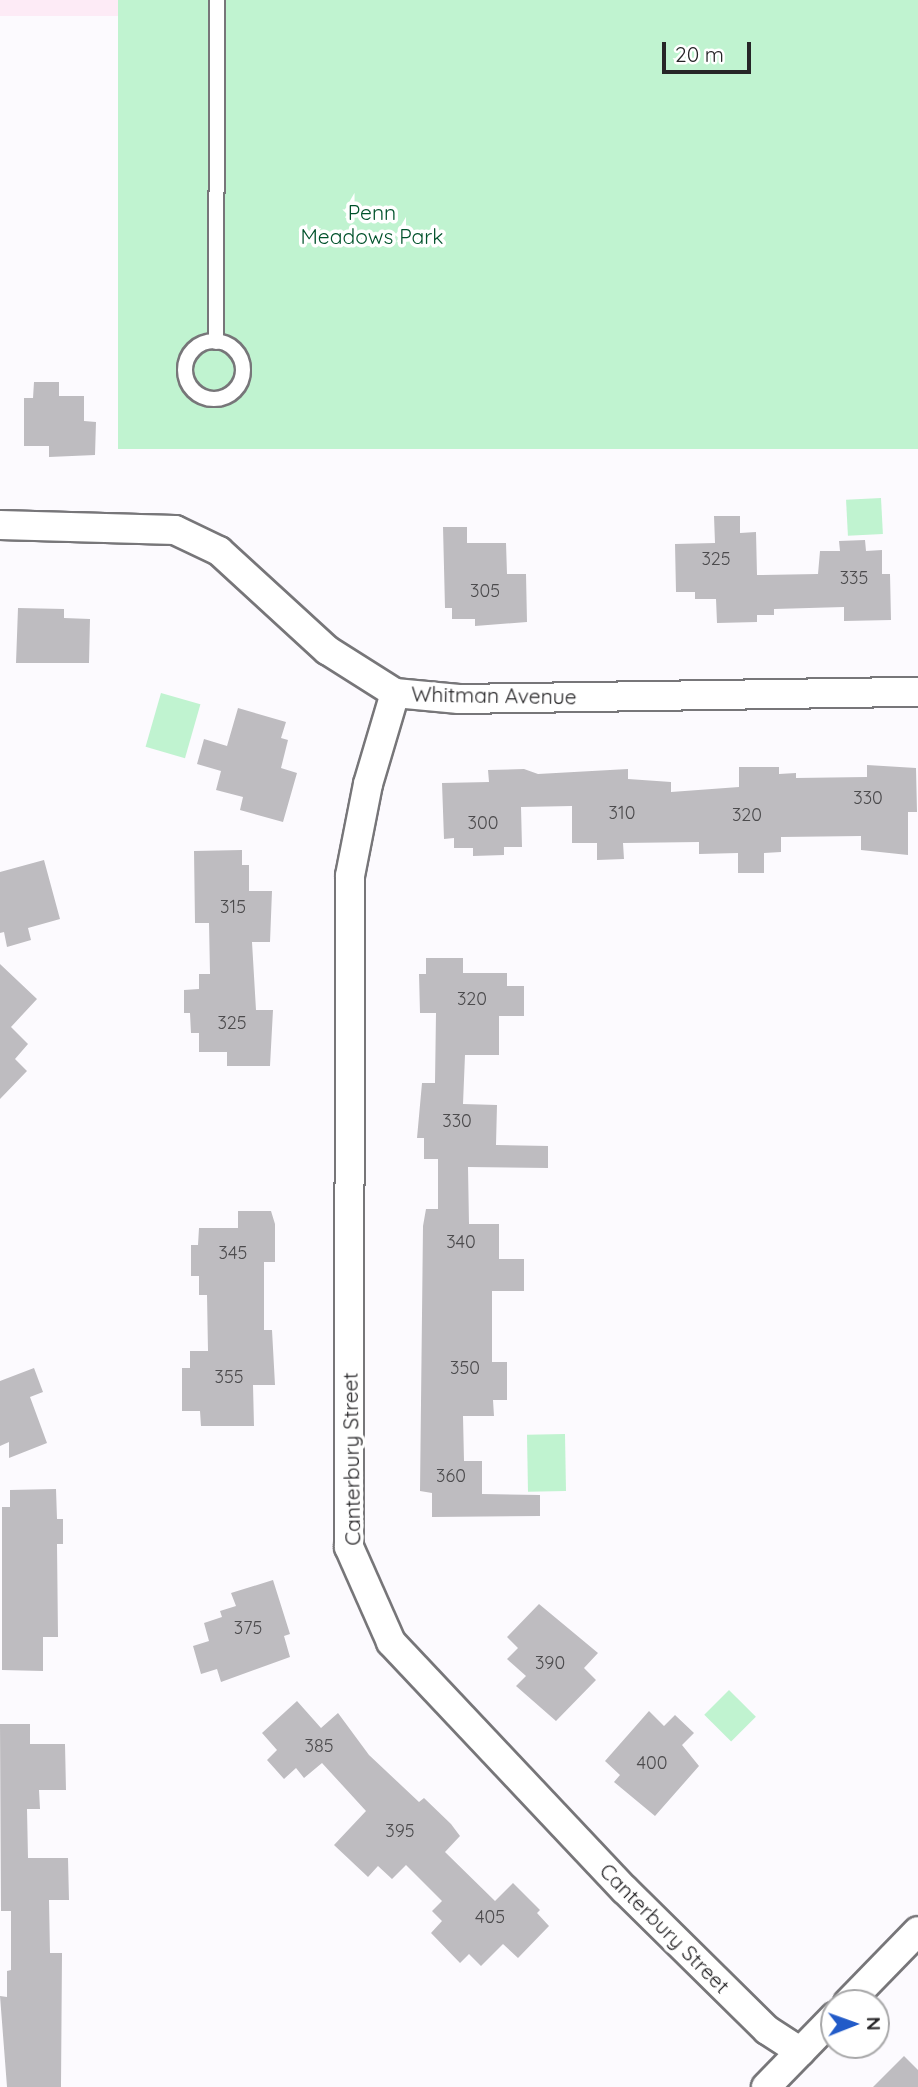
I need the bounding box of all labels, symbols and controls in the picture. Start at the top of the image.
scale bar [666,28,755,72]
text: 20 m [675,41,724,67]
park label: Penn Meadows Park [300,199,444,249]
house number: 325 [701,548,731,570]
house number: 335 [840,567,868,589]
house number: 305 [470,580,500,602]
street label: Whitman Avenue [411,681,577,709]
house number: 330 [853,787,883,809]
house number: 310 [609,802,635,824]
house number: 320 [732,804,762,826]
house number: 300 [468,812,498,834]
house number: 315 [220,896,246,918]
house number: 320 [457,988,487,1010]
house number: 325 [217,1012,247,1034]
house number: 330 [442,1110,472,1132]
house number: 340 [446,1231,476,1253]
house number: 345 [219,1242,247,1264]
house number: 350 [450,1357,480,1379]
house number: 355 [214,1366,244,1388]
street label: Canterbury Street [337,1372,365,1546]
house number: 360 [436,1465,466,1487]
house number: 375 [234,1617,262,1639]
house number: 390 [535,1652,565,1674]
house number: 385 [305,1735,333,1757]
house number: 400 [637,1752,667,1774]
house number: 395 [385,1820,415,1842]
street label: Canterbury Street [595,1858,735,1998]
house number: 405 [475,1906,505,1928]
north arrow [820,1989,890,2059]
text: N [862,2016,886,2031]

